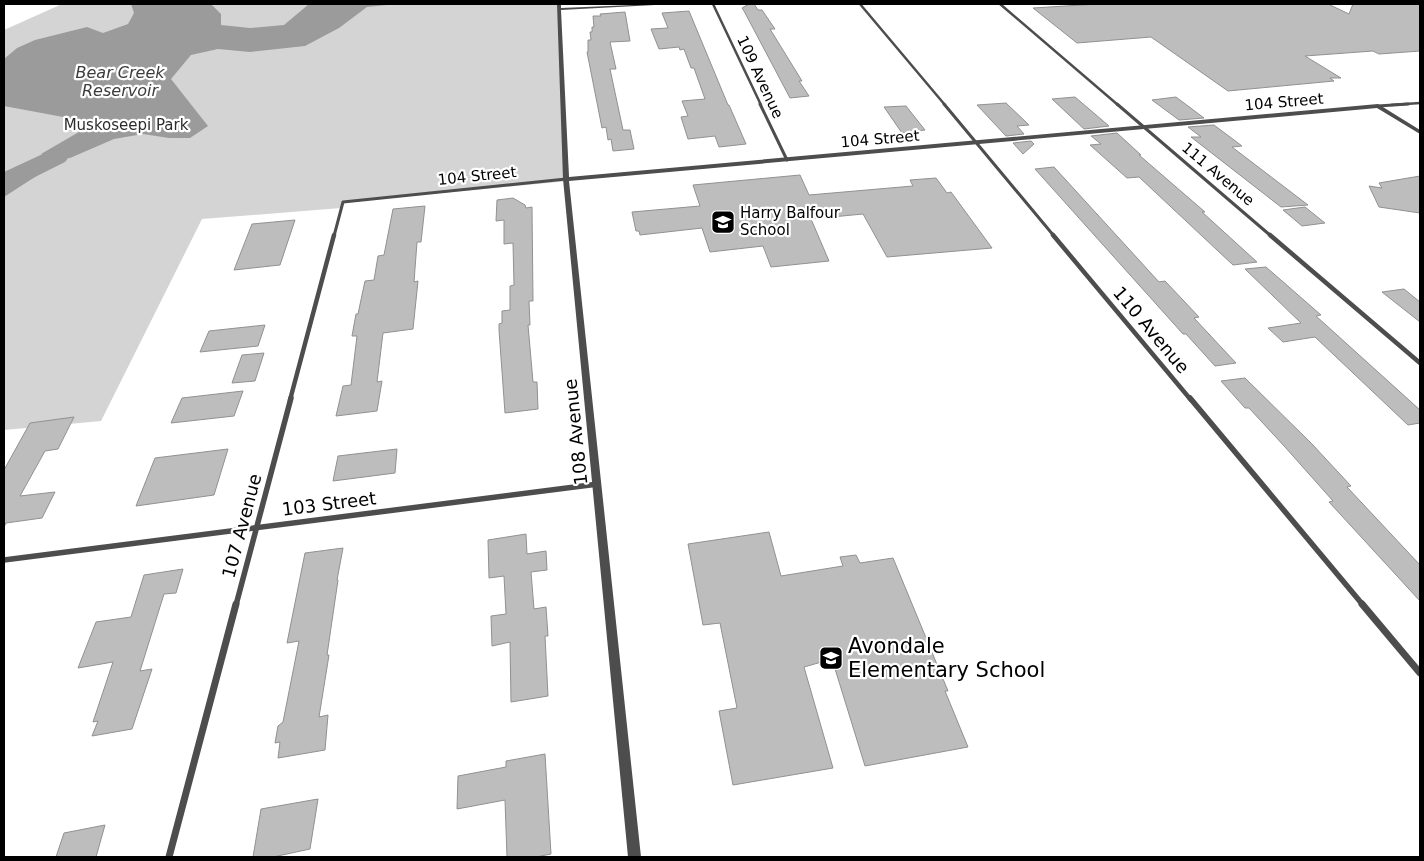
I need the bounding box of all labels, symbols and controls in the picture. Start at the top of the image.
street label: 109 Avenue [733,33,787,121]
water label: Bear Creek Reservoir [76,63,165,100]
street label: 104 Street [1244,90,1324,114]
park label: Muskoseepi Park [64,116,189,134]
street label: 104 Street [840,127,920,151]
street label: 111 Avenue [1178,138,1258,210]
street label: 104 Street [437,163,517,189]
place label: Harry Balfour School [740,204,841,239]
school or university icon: Harry Balfour School [710,209,736,235]
street label: 110 Avenue [1109,282,1194,377]
street label: 108 Avenue [559,378,592,486]
street label: 107 Avenue [218,471,266,580]
street label: 103 Street [281,487,377,520]
place label: Avondale Elementary School [848,634,1045,682]
school or university icon: Avondale Elementary School [818,645,844,671]

